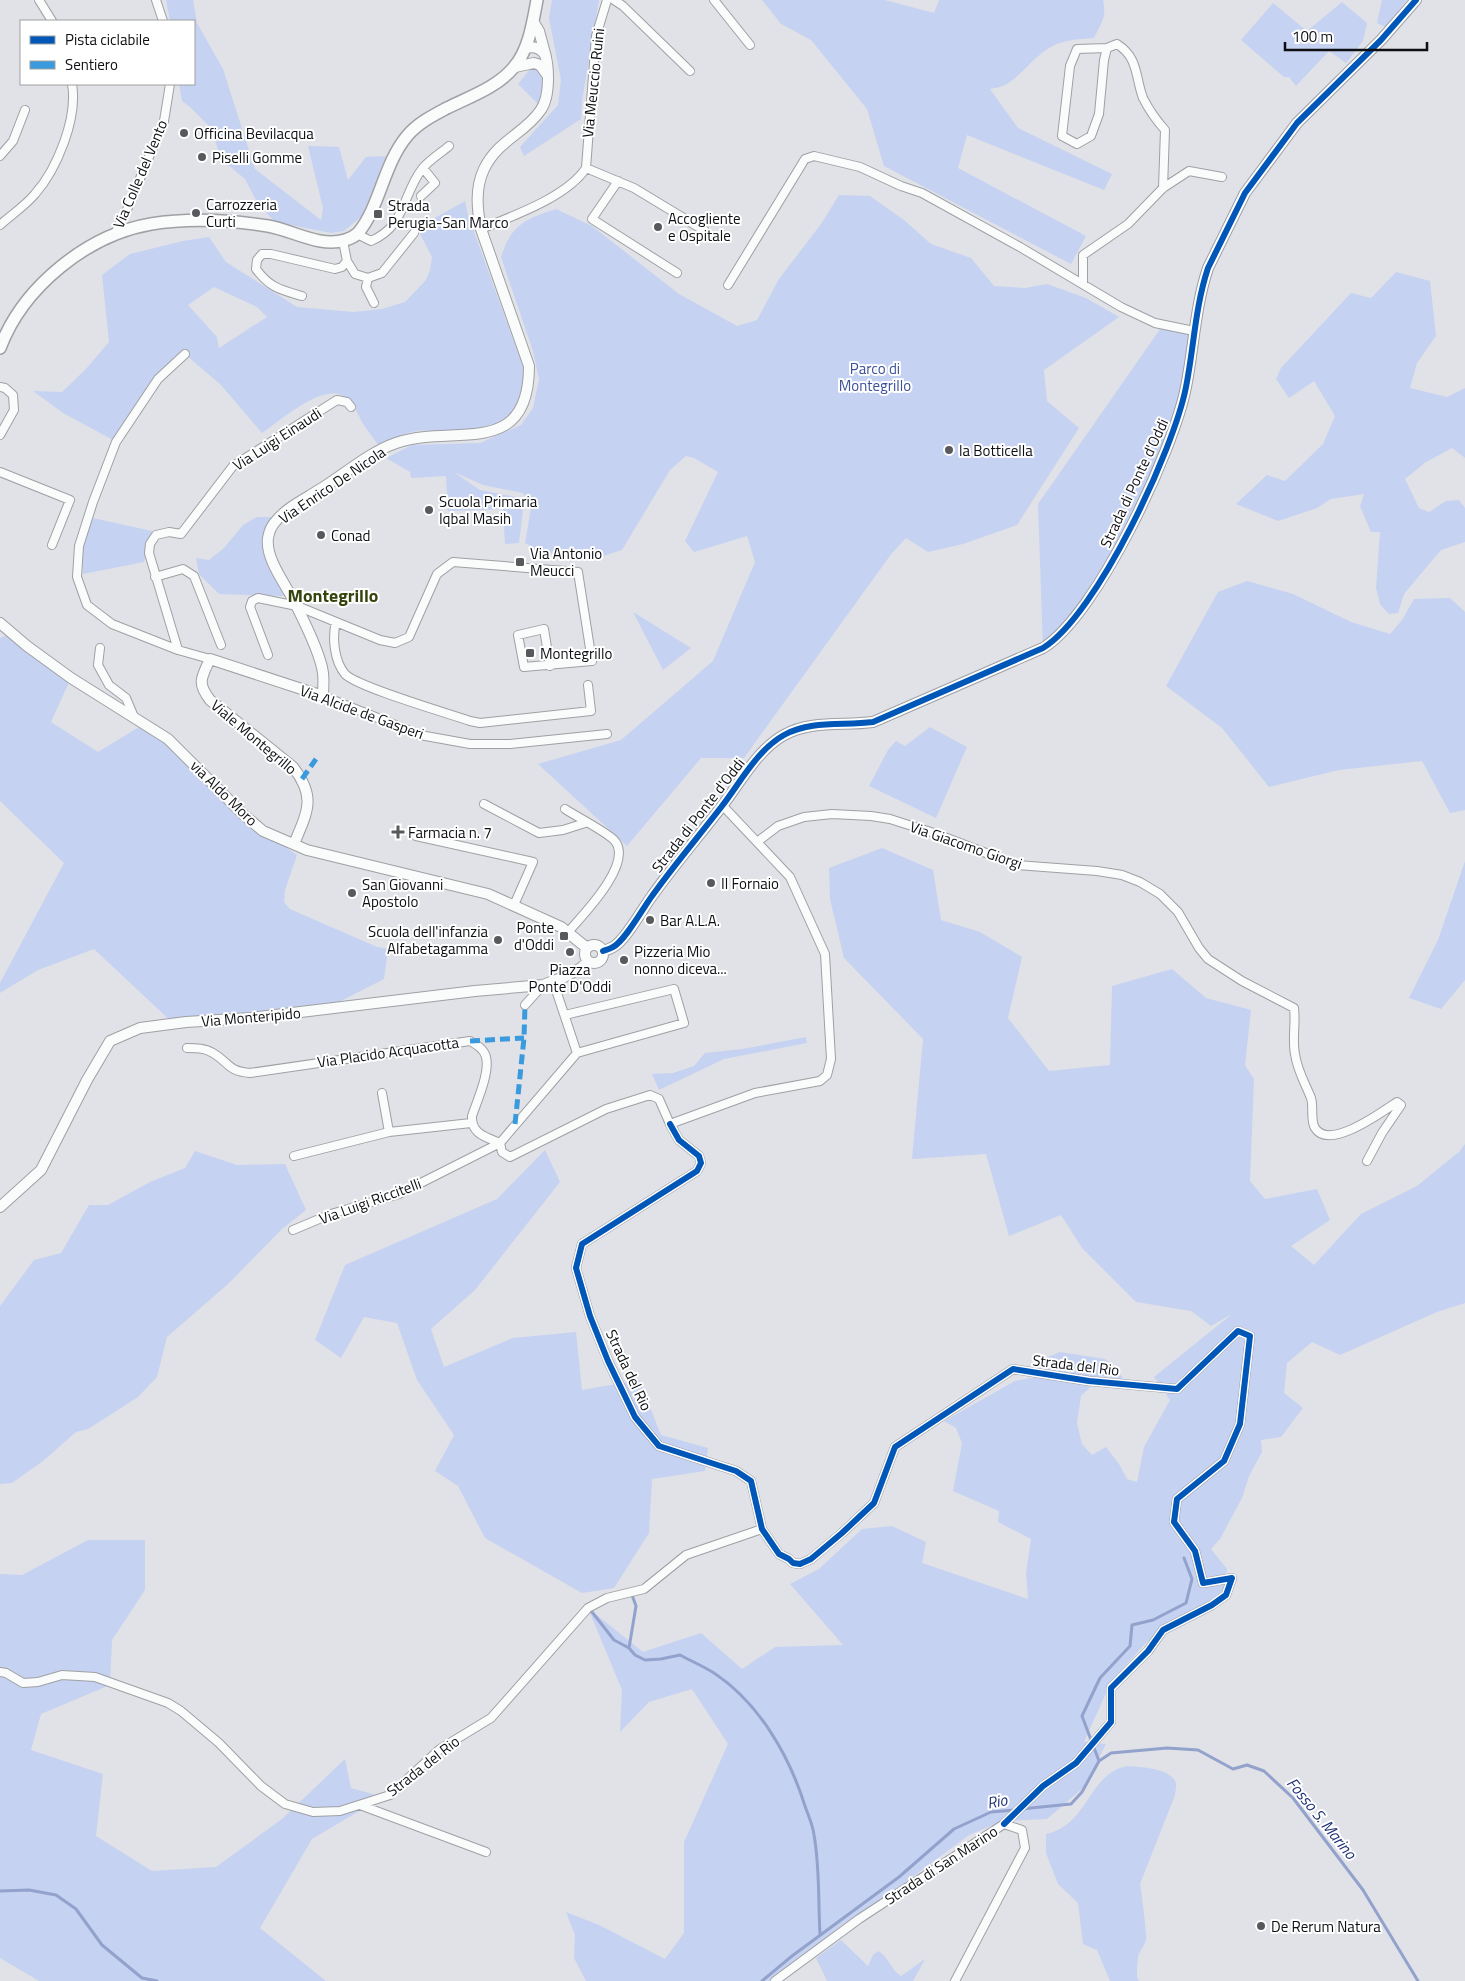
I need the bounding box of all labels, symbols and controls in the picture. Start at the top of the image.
legend [20,20,195,85]
scale bar [1285,20,1428,52]
text: 100 m [1292,25,1333,48]
street label: Via Meuccio Ruini [576,27,610,139]
text: Pista ciclabile [65,28,150,51]
text: Sentiero [65,53,118,76]
street label: Via Colle del Vento [107,116,173,232]
place label: Officina Bevilacqua [194,122,314,145]
marker: Officina Bevilacqua [178,127,190,139]
place label: Piselli Gomme [212,146,302,169]
marker: Piselli Gomme [196,151,208,163]
place label: Carrozzeria Curti [206,193,277,233]
place label: Strada Perugia-San Marco [388,194,509,234]
marker: Carrozzeria Curti [190,207,202,219]
place label: Accogliente e Ospitale [668,207,741,247]
marker: Strada Perugia-San Marco [372,208,384,220]
marker: Accogliente e Ospitale [652,221,664,233]
park label: Parco di Montegrillo [839,357,911,397]
street label: Via Luigi Einaudi [228,402,326,476]
street label: Strada di Ponte d'Oddi [1094,415,1174,551]
place label: la Botticella [959,439,1033,462]
street label: Via Enrico De Nicola [274,440,391,529]
marker: la Botticella [943,444,955,456]
place label: Scuola Primaria Iqbal Masih [439,490,538,530]
marker: Scuola Primaria Iqbal Masih [423,504,435,516]
place label: Conad [331,524,370,547]
marker: Conad [315,529,327,541]
place label: Via Antonio Meucci [530,542,602,582]
marker: Via Antonio Meucci [514,556,526,568]
district label: Montegrillo [288,582,378,609]
place label: Montegrillo [540,642,612,665]
marker: Montegrillo [524,647,536,659]
street label: Via Alcide de Gasperi [297,679,427,745]
street label: Viale Montegrillo [206,694,302,780]
street label: Strada di Ponte d'Oddi [646,753,750,877]
street label: via Aldo Moro [185,755,263,831]
street label: Via Giacomo Giorgi [907,815,1025,875]
place label: Farmacia n. 7 [408,821,492,844]
marker: Farmacia n. 7 [392,826,404,838]
place label: Il Fornaio [721,872,779,895]
place label: San Giovanni Apostolo [362,873,443,913]
marker: Il Fornaio [705,877,717,889]
marker: San Giovanni Apostolo [346,887,358,899]
place label: Bar A.L.A. [660,909,720,932]
marker: Bar A.L.A. [644,914,656,926]
place label: Ponte d'Oddi [514,916,554,956]
place label: Scuola dell'infanzia Alfabetagamma [368,920,488,960]
marker: Ponte d'Oddi [558,930,570,942]
marker: Scuola dell'infanzia Alfabetagamma [492,934,504,946]
place label: Pizzeria Mio nonno diceva... [634,940,727,980]
marker: Piazza Ponte D'Oddi [564,946,576,958]
marker: Pizzeria Mio nonno diceva... [618,954,630,966]
place label: Piazza Ponte D'Oddi [529,958,611,998]
street label: Via Monteripido [200,1001,302,1033]
street label: Via Placido Acquacotta [316,1031,461,1073]
street label: Via Luigi Riccitelli [316,1172,424,1230]
street label: Strada del Rio [600,1326,658,1415]
street label: Strada del Rio [1031,1348,1121,1382]
street label: Strada del Rio [381,1730,465,1802]
water label: Fosso S. Marino [1281,1772,1363,1865]
water label: Rio [985,1787,1010,1815]
street label: Strada di San Marino [880,1820,1002,1910]
place label: De Rerum Natura [1271,1915,1381,1938]
marker: De Rerum Natura [1255,1920,1267,1932]

